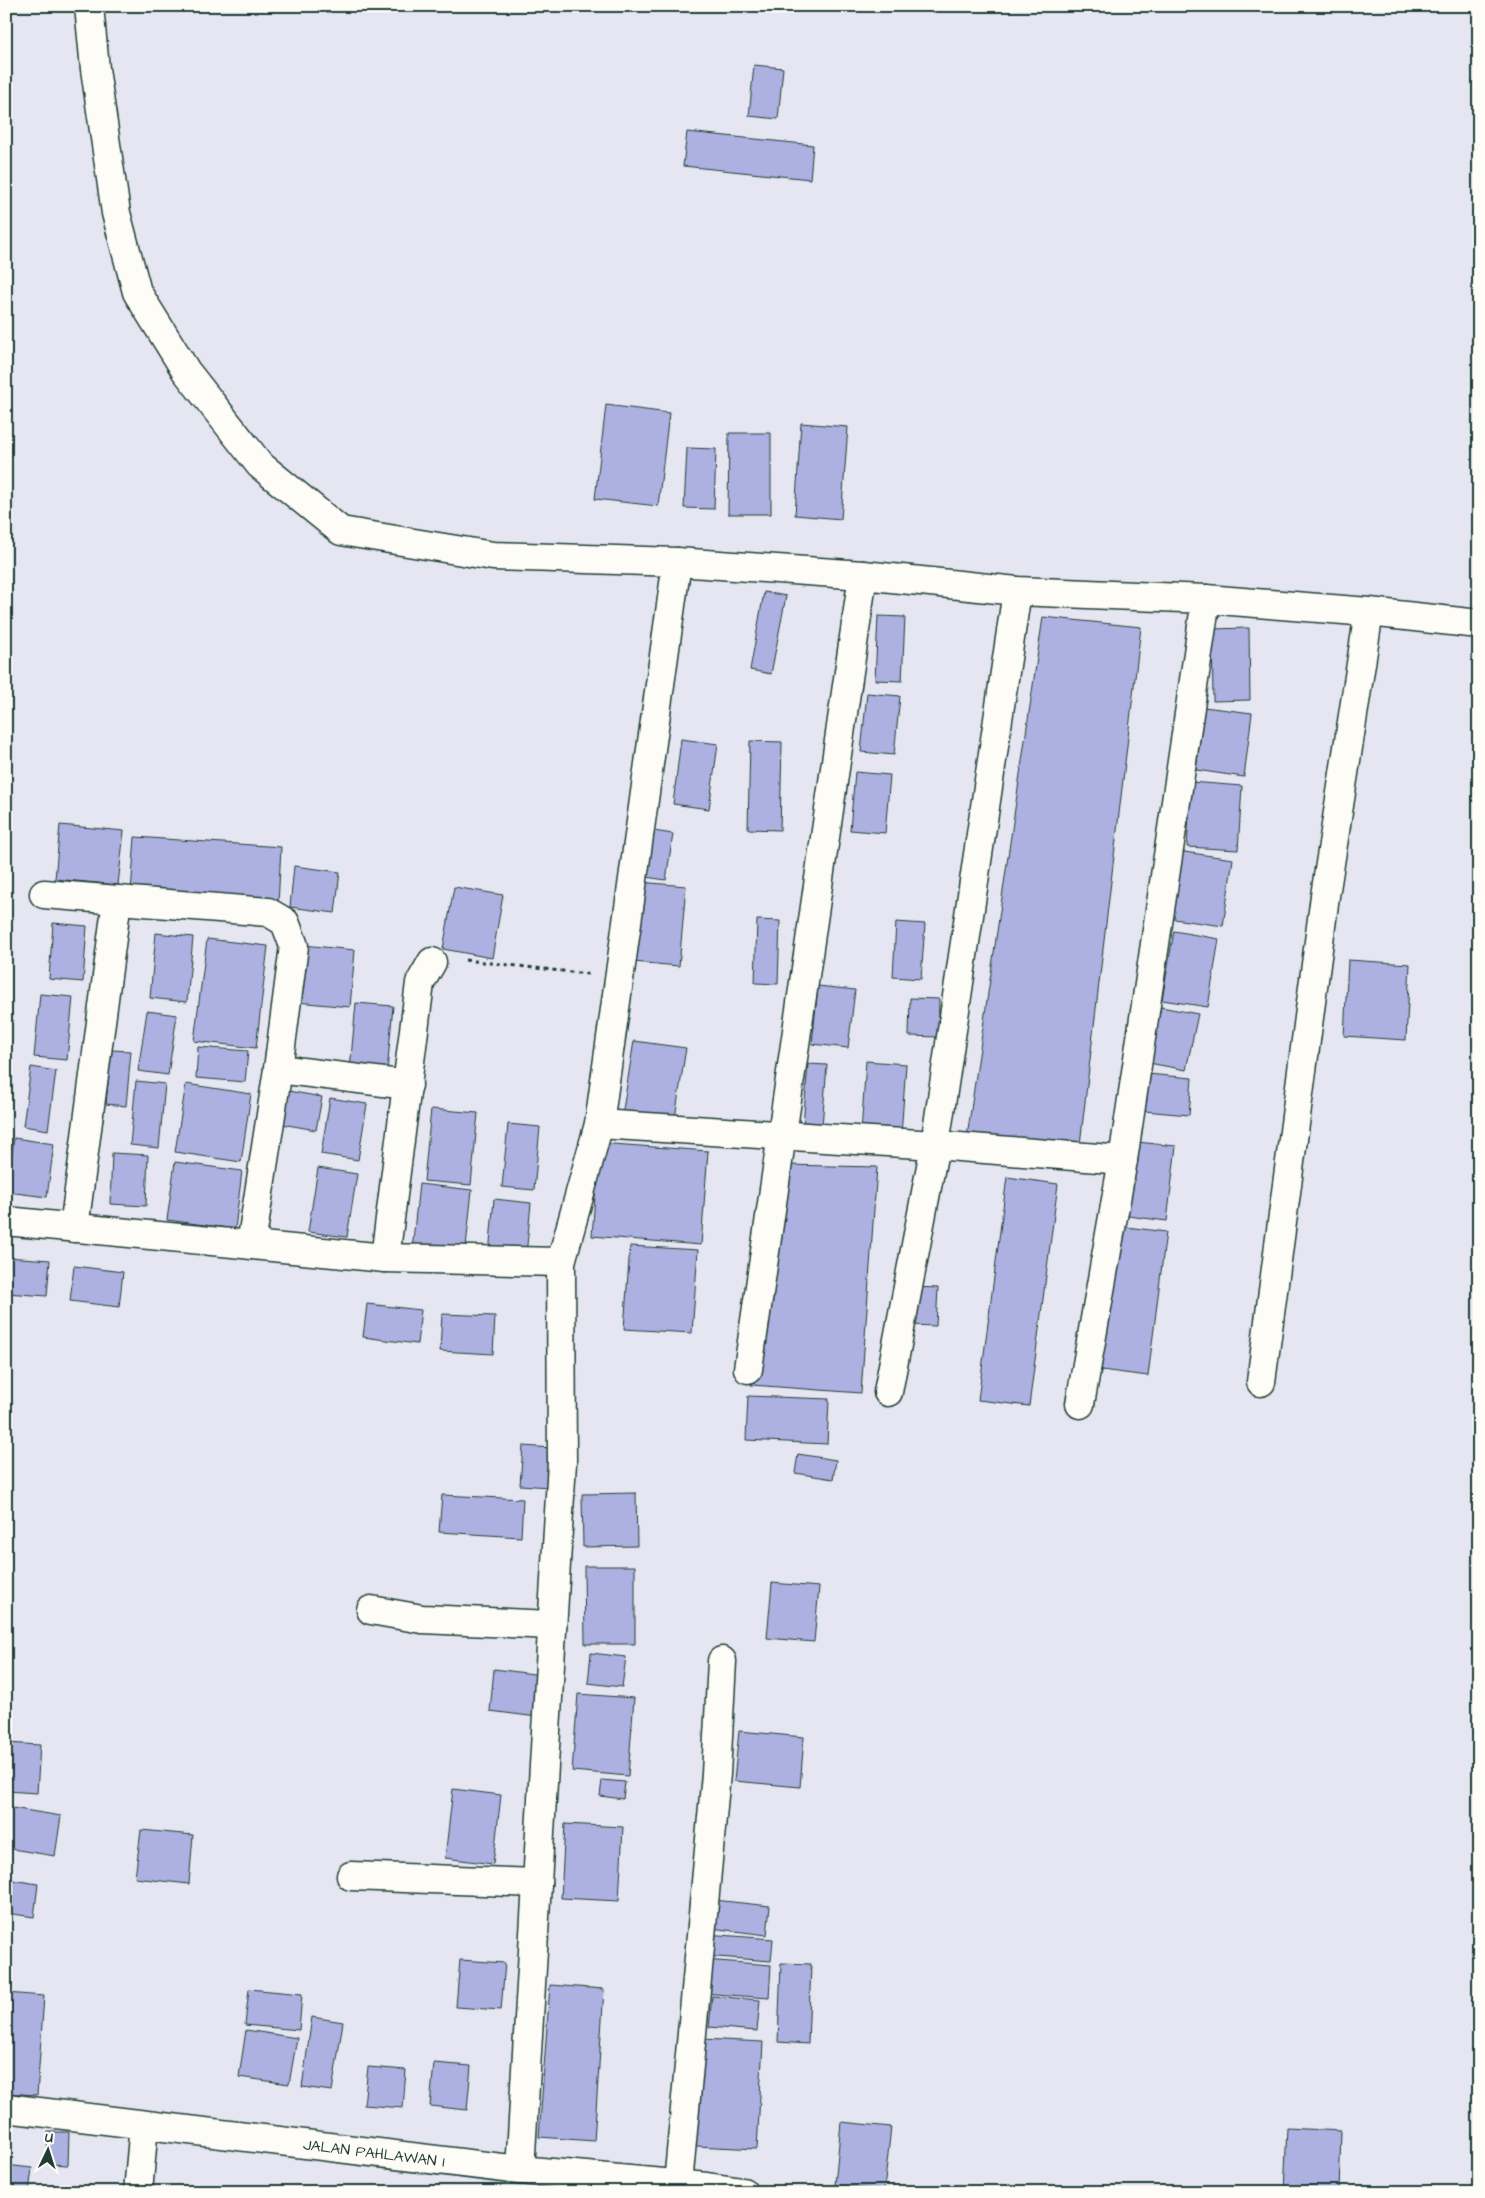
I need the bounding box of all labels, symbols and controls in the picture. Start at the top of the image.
north arrow [22,2126,72,2176]
text: U [44,2128,54,2148]
street label: JALAN PAHLAWAN I [302,2134,446,2173]

